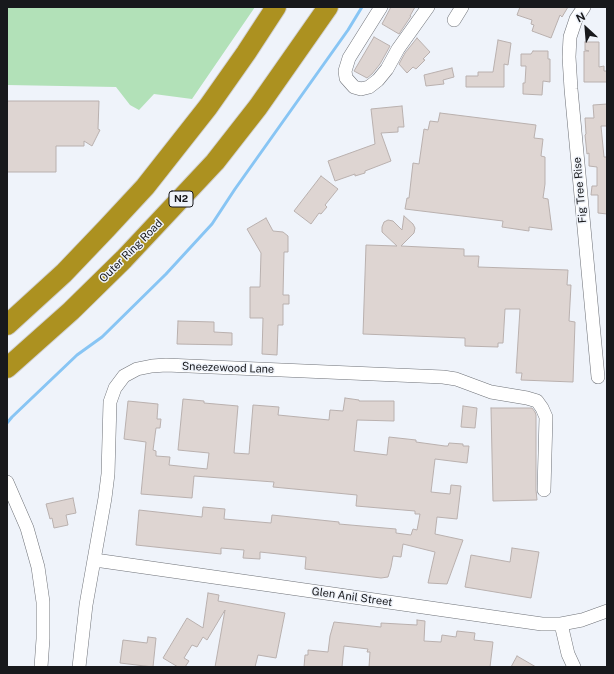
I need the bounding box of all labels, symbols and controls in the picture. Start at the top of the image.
north arrow [566,8,606,48]
text: N [574,10,587,24]
street label: Fig Tree Rise [571,156,589,224]
road number: N2 [169,191,193,207]
street label: Outer Ring Road [97,217,165,285]
street label: Sneezewood Lane [182,360,274,376]
street label: Glen Anil Street [311,585,393,609]

